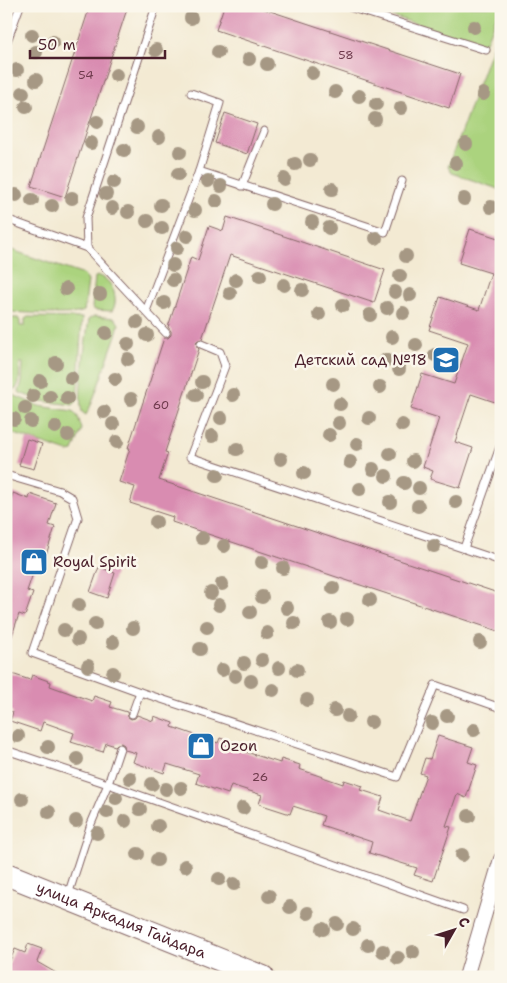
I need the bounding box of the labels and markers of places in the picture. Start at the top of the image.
school or university icon: Детский сад №18 [431,345,461,375]
place label: Детский сад №18 [295,350,427,370]
shop icon: Royal Spirit [19,547,49,577]
place label: Royal Spirit [53,552,137,572]
shop icon: Ozon [186,731,216,761]
place label: Ozon [220,736,257,756]

